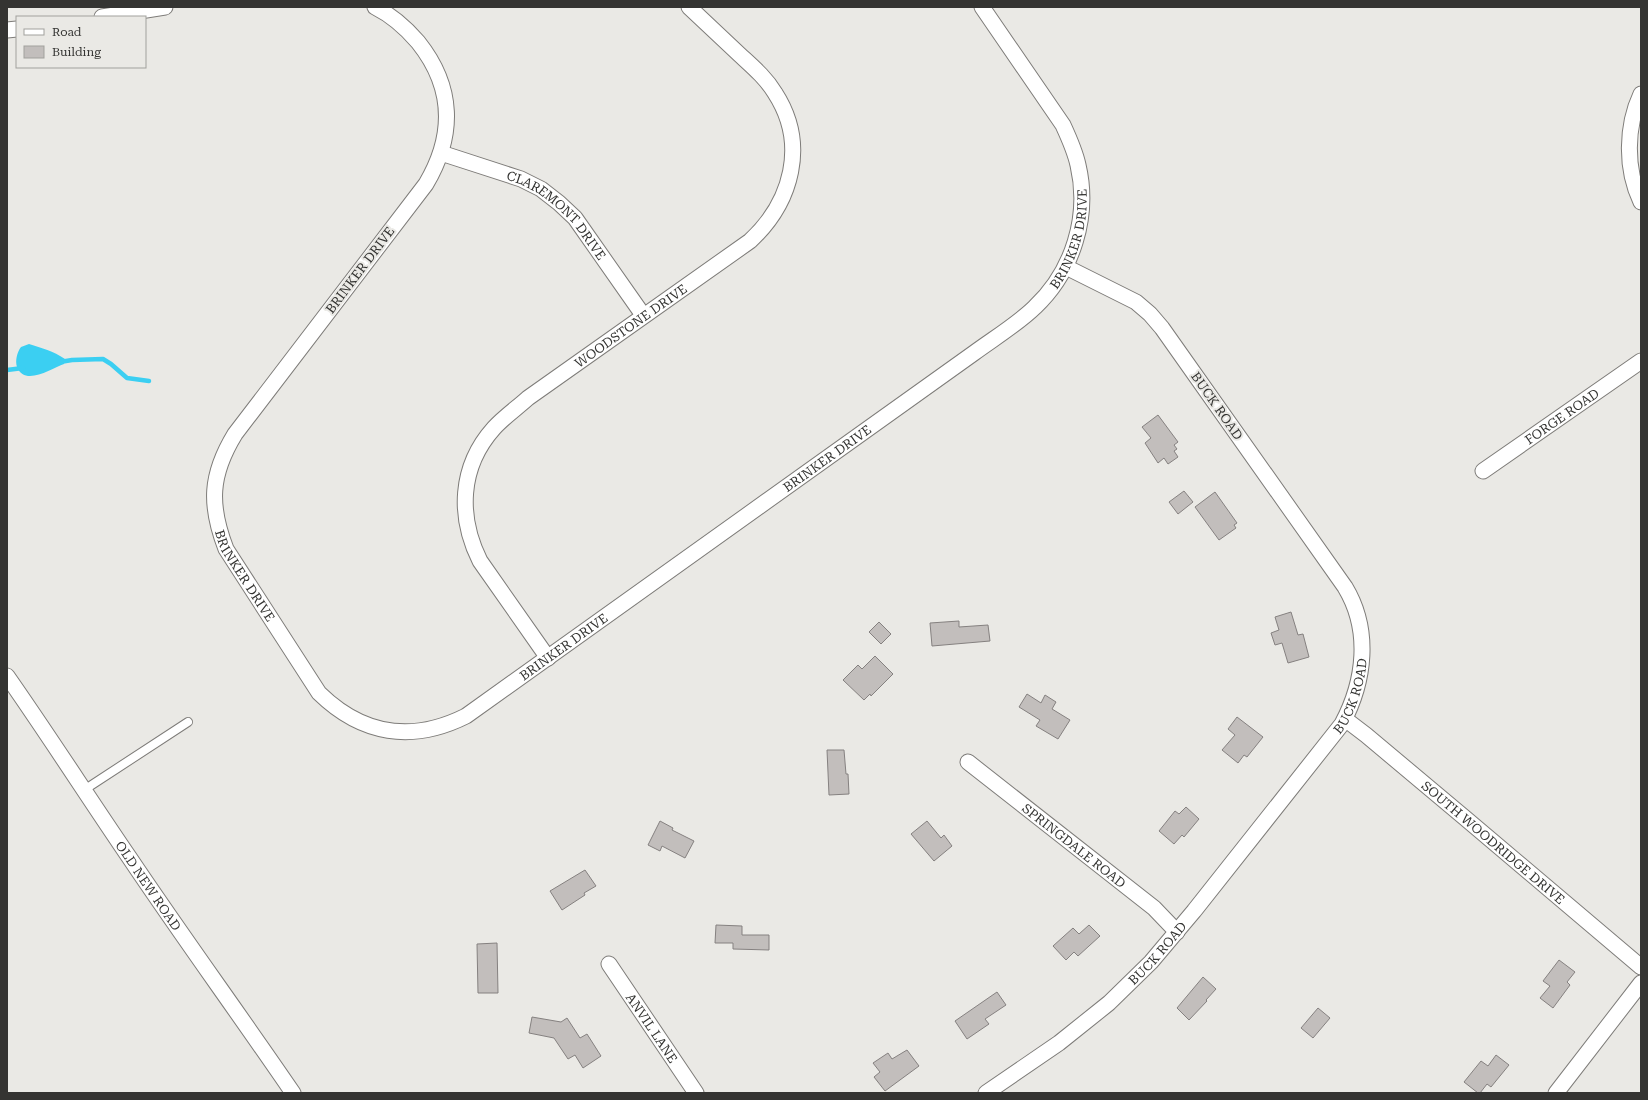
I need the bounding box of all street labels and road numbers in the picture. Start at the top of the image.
street label: CLAREMONT DRIVE [505,167,609,262]
street label: BRINKER DRIVE [1046,189,1089,291]
street label: BRINKER DRIVE [323,224,397,316]
street label: WOODSTONE DRIVE [572,281,690,370]
street label: BUCK ROAD [1188,369,1246,443]
street label: FORGE ROAD [1522,385,1602,447]
street label: BRINKER DRIVE [780,422,874,495]
street label: BRINKER DRIVE [212,528,278,624]
street label: BRINKER DRIVE [516,610,610,683]
street label: BUCK ROAD [1330,657,1369,737]
street label: SOUTH WOODRIDGE DRIVE [1419,778,1568,907]
street label: SPRINGDALE ROAD [1019,800,1129,891]
street label: OLD NEW ROAD [113,838,184,933]
street label: BUCK ROAD [1125,919,1189,988]
street label: ANVIL LANE [623,990,681,1066]

